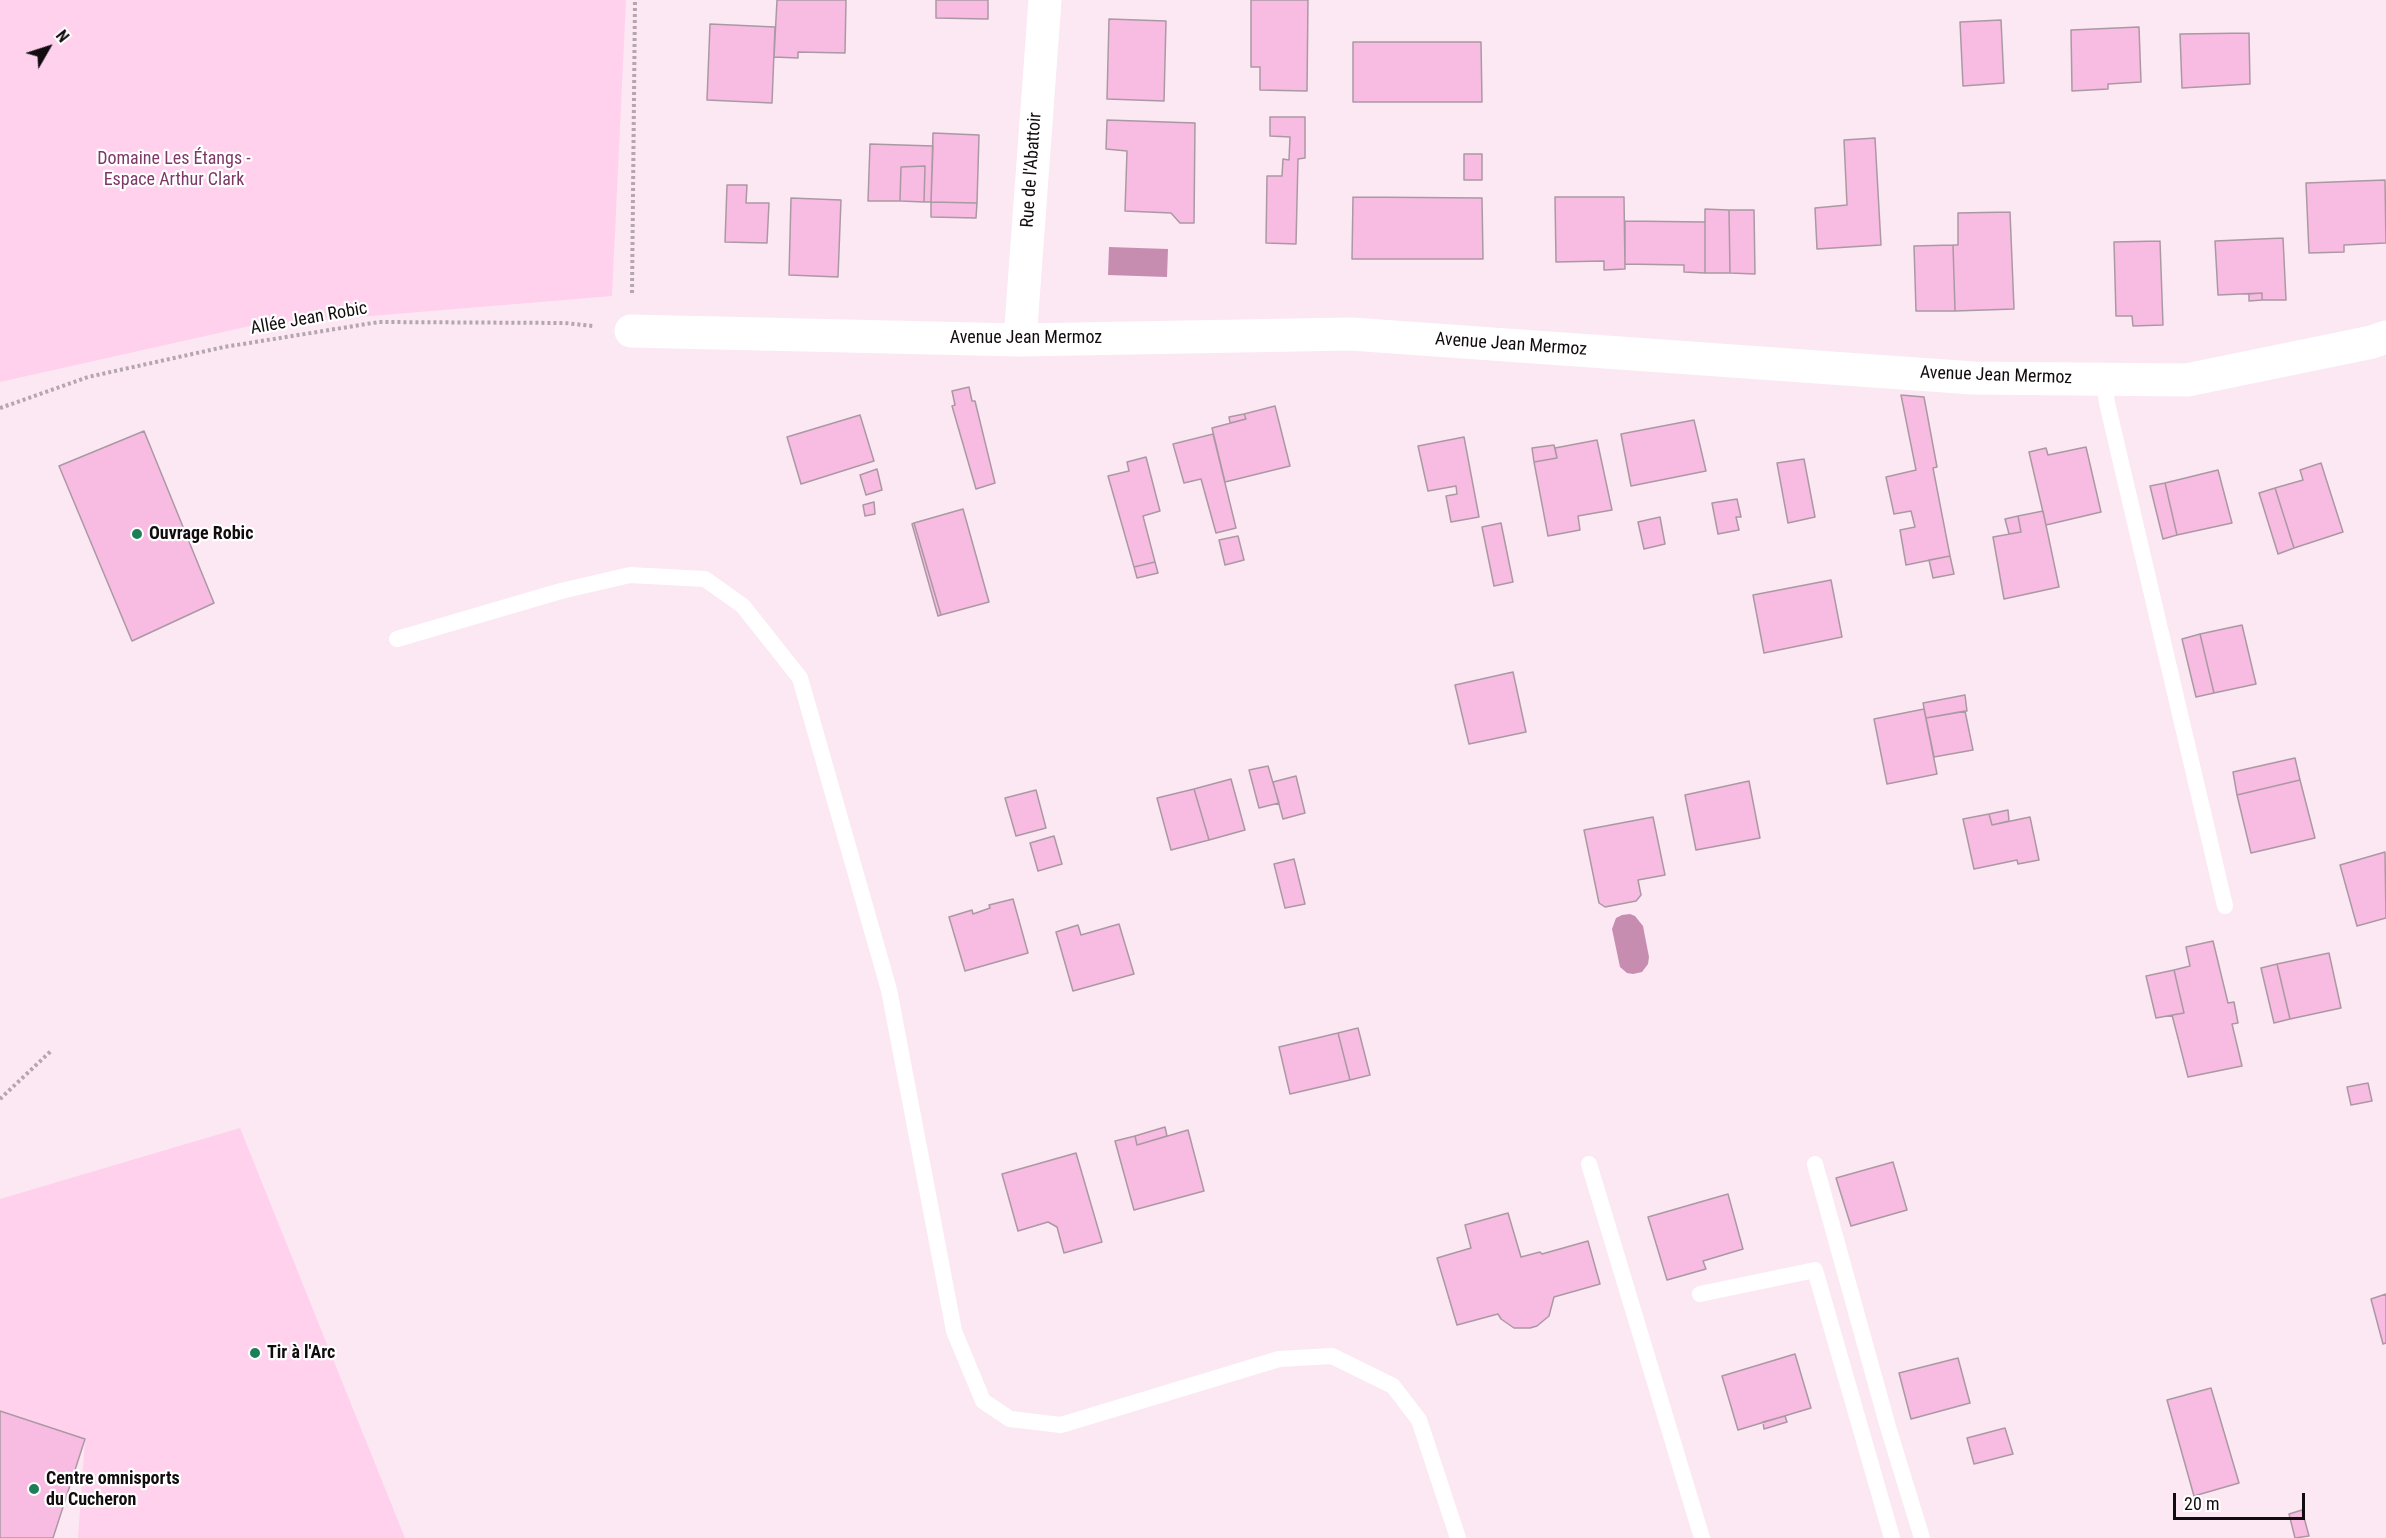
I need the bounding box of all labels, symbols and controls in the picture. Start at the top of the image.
north arrow [18,18,78,78]
text: N [52,27,73,46]
street label: Rue de l'Abattoir [1017,112,1047,228]
park label: Domaine Les Étangs - Espace Arthur Clark [97,148,251,190]
street label: Allée Jean Robic [249,298,369,340]
street label: Avenue Jean Mermoz [950,327,1102,349]
street label: Avenue Jean Mermoz [1434,329,1588,361]
street label: Avenue Jean Mermoz [1919,363,2073,389]
place label: Ouvrage Robic [149,523,253,545]
marker: Ouvrage Robic [130,527,144,541]
place label: Tir à l'Arc [267,1342,335,1364]
marker: Tir à l'Arc [248,1346,262,1360]
place label: Centre omnisports du Cucheron [46,1468,180,1510]
scale bar [2176,1481,2308,1519]
marker: Centre omnisports du Cucheron [27,1482,41,1496]
text: 20 m [2184,1493,2219,1514]

